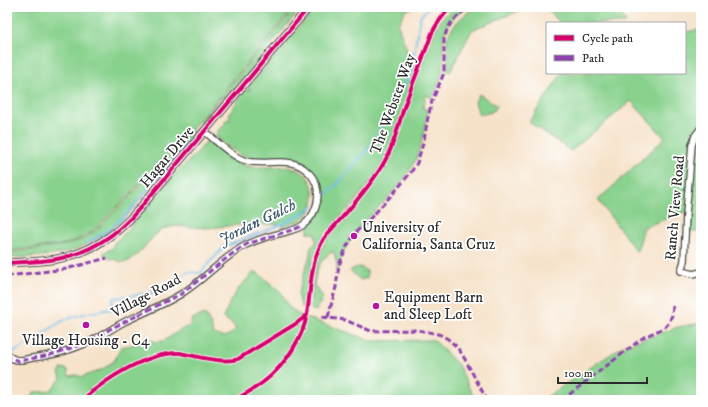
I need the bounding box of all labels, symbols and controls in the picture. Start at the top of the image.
legend [546,22,686,74]
text: Cycle path [582,31,634,46]
street label: The Webster Way [366,50,420,157]
text: Path [582,51,605,66]
street label: Hagar Drive [136,122,198,192]
street label: Ranch View Road [661,154,689,261]
water label: Jordan Gulch [215,195,299,249]
place label: University of California, Santa Cruz [362,218,496,254]
marker: University of California, Santa Cruz [349,231,359,241]
street label: Village Road [107,269,185,323]
place label: Equipment Barn and Sleep Loft [384,288,483,324]
marker: Equipment Barn and Sleep Loft [371,301,381,311]
marker: Village Housing - C4 [81,320,91,330]
place label: Village Housing - C4 [21,331,150,350]
scale bar [558,359,647,385]
text: 100 m [564,366,593,381]

